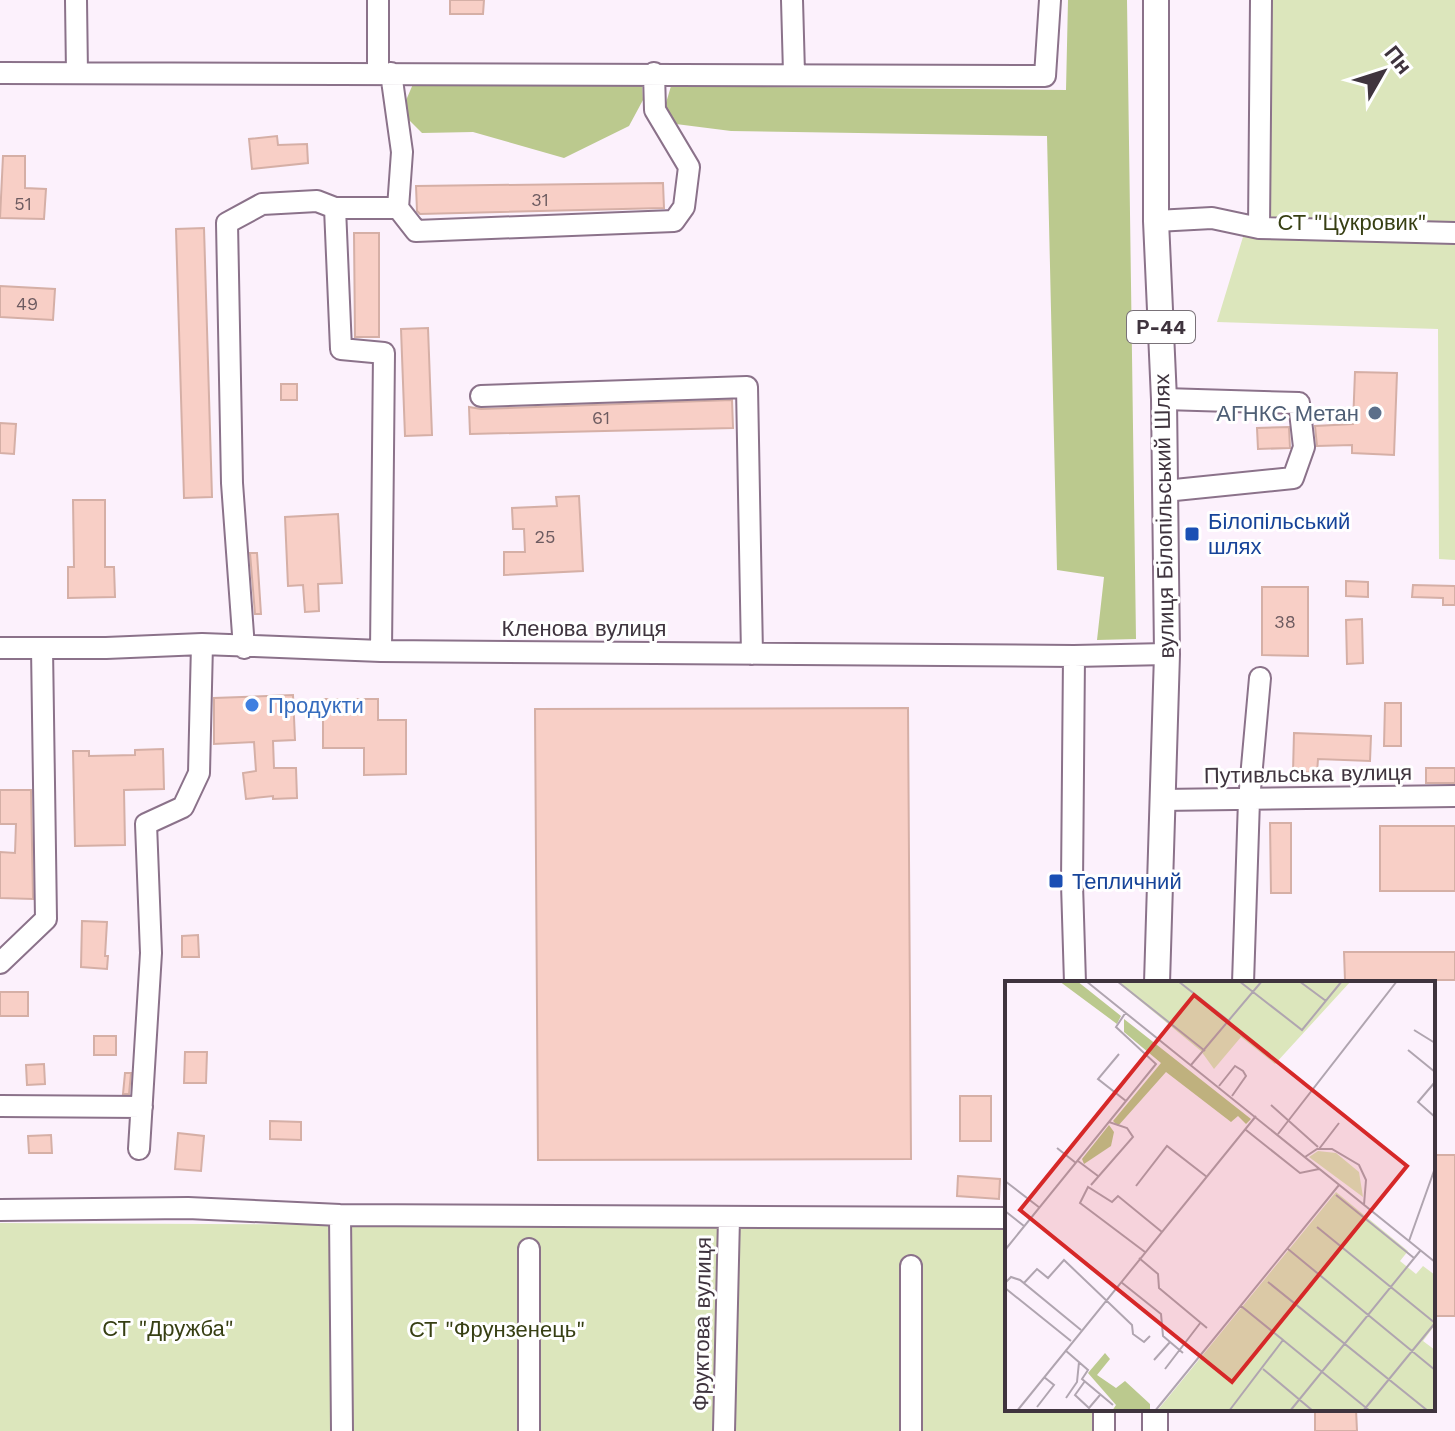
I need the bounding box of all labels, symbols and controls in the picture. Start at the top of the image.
north arrow [1343,32,1423,112]
text: Пн [1379,41,1417,79]
house number: 31 [531,189,549,210]
house number: 51 [14,193,32,214]
park label: СТ "Цукровик" [1278,210,1426,235]
house number: 49 [16,293,38,314]
road number: Р-44 [1127,311,1195,343]
street label: вулиця Білопільський Шлях [1149,373,1179,659]
place label: АГНКС Метан [1216,401,1359,426]
marker: АГНКС Метан [1366,404,1384,422]
house number: 61 [592,407,610,428]
place label: Білопільський шлях [1208,509,1350,559]
marker: Білопільський шлях [1183,525,1201,543]
house number: 25 [535,526,555,547]
house number: 38 [1274,611,1296,632]
street label: Кленова вулиця [502,616,666,641]
place label: Продукти [268,693,364,718]
marker: Продукти [243,696,261,714]
street label: Путивльська вулиця [1204,760,1412,788]
place label: Тепличний [1072,869,1182,894]
marker: Тепличний [1047,872,1065,890]
inset map [1005,981,1435,1411]
street label: Фруктова вулиця [688,1237,716,1411]
park label: СТ "Дружба" [102,1316,234,1341]
park label: СТ "Фрунзенець" [409,1317,585,1342]

